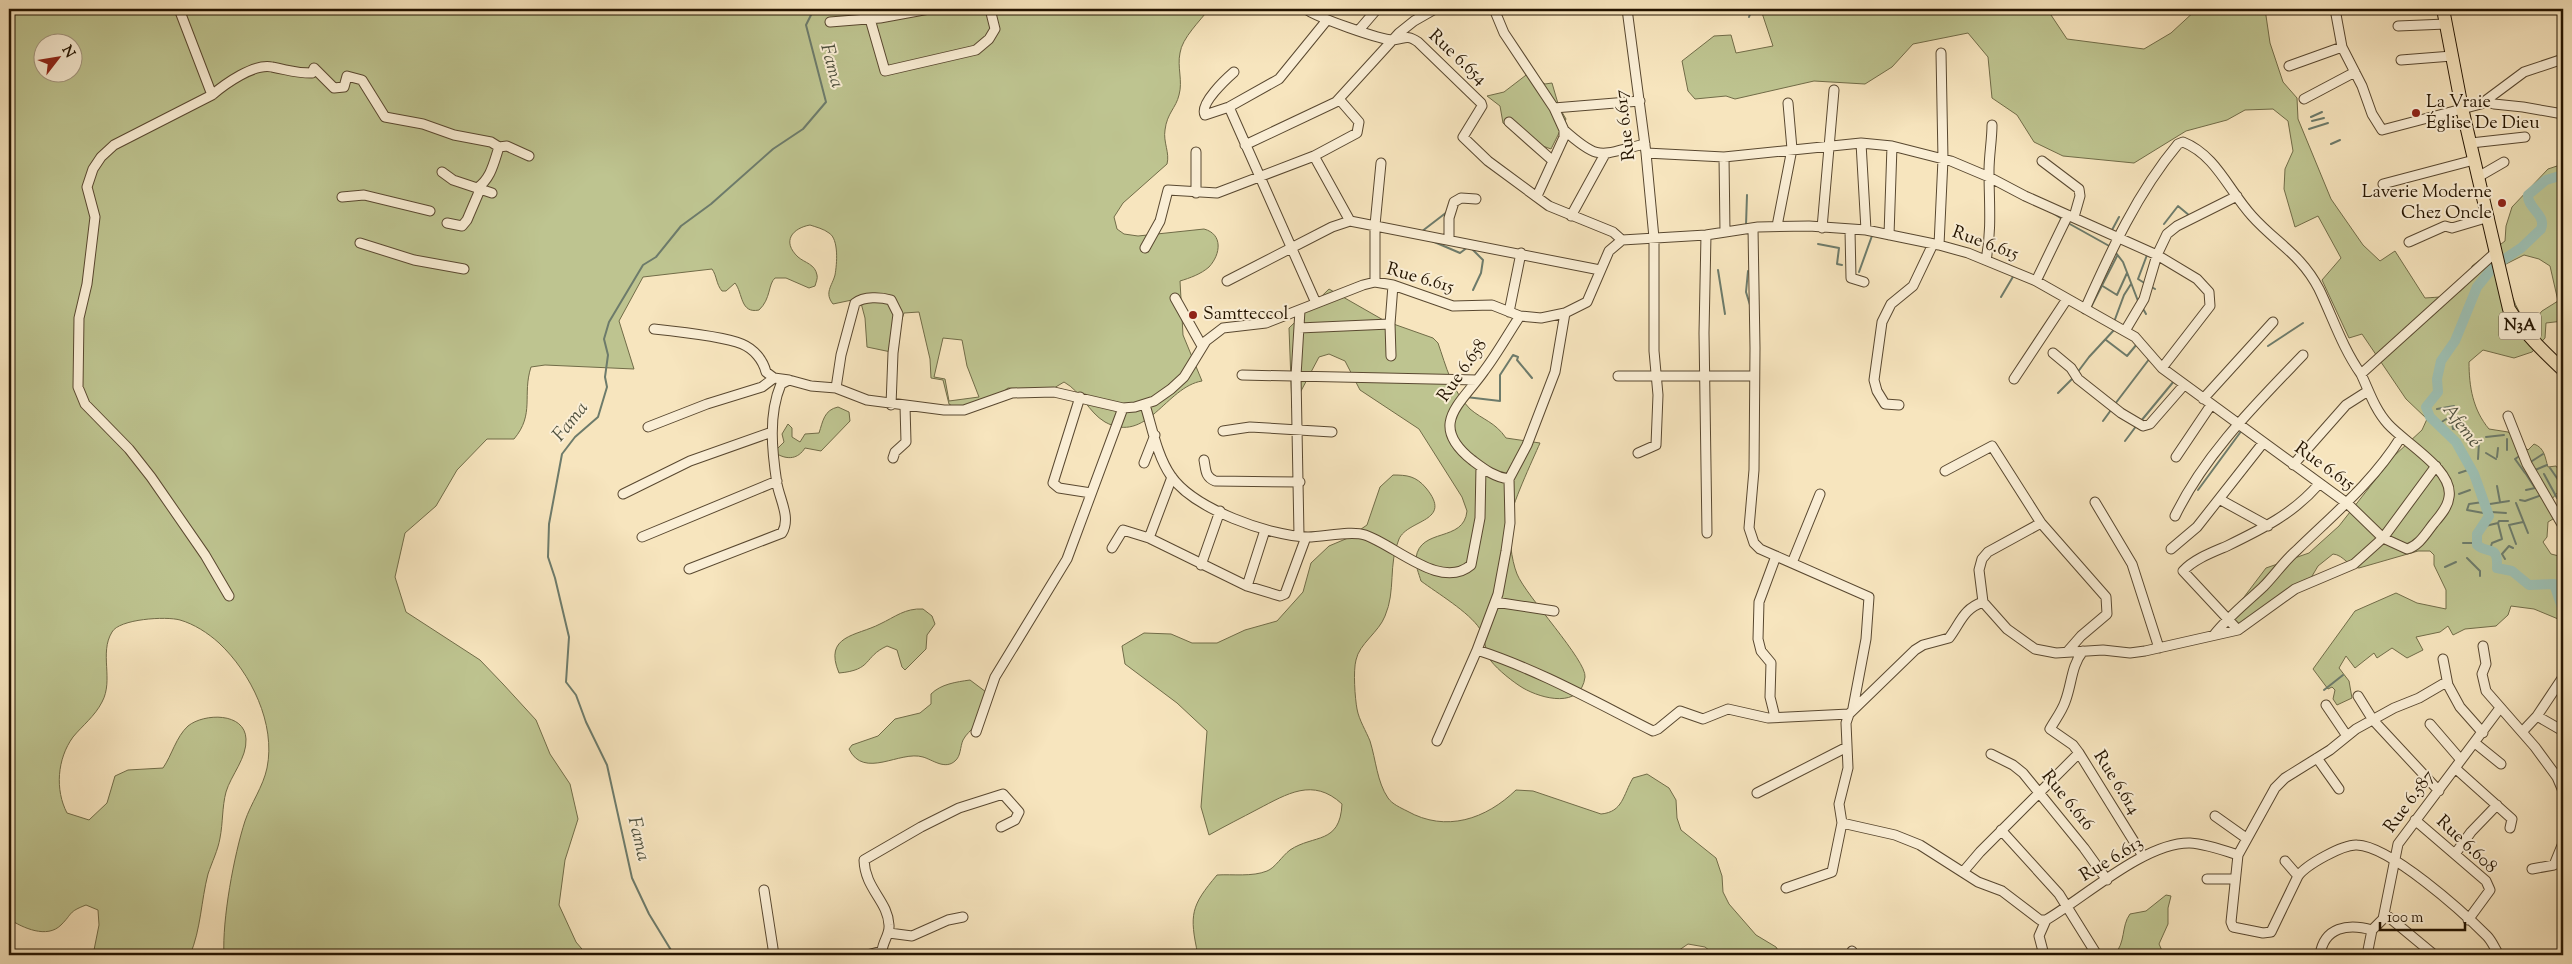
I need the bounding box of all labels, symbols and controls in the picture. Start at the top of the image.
street label: Rue 6.654 [1422,24,1492,92]
north arrow [32,32,82,82]
water label: Fama [812,41,850,91]
text: N [56,42,79,62]
street label: Rue 6.617 [1609,88,1643,162]
place label: La Vraie Église De Dieu [2426,90,2540,137]
marker: La Vraie Église De Dieu [2410,107,2422,119]
place label: Laverie Moderne Chez Oncle [2362,180,2492,227]
marker: Laverie Moderne Chez Oncle [2496,197,2508,209]
street label: Rue 6.615 [1948,220,2022,268]
street label: Rue 6.615 [1383,257,1457,301]
place label: Samtteccol [1203,302,1288,328]
marker: Samtteccol [1187,309,1199,321]
road number: N3A [2499,312,2541,340]
street label: Rue 6.658 [1432,334,1494,408]
water label: Fama [546,396,596,448]
water label: Afemé [2435,398,2487,454]
street label: Rue 6.615 [2289,436,2359,498]
street label: Rue 6.614 [2086,746,2146,820]
street label: Rue 6.616 [2034,765,2100,837]
street label: Rue 6.587 [2378,765,2442,839]
street label: Rue 6.608 [2430,810,2502,880]
water label: Fama [620,814,656,864]
street label: Rue 6.613 [2075,831,2149,889]
scale bar [2380,899,2464,931]
text: 100 m [2387,908,2424,929]

